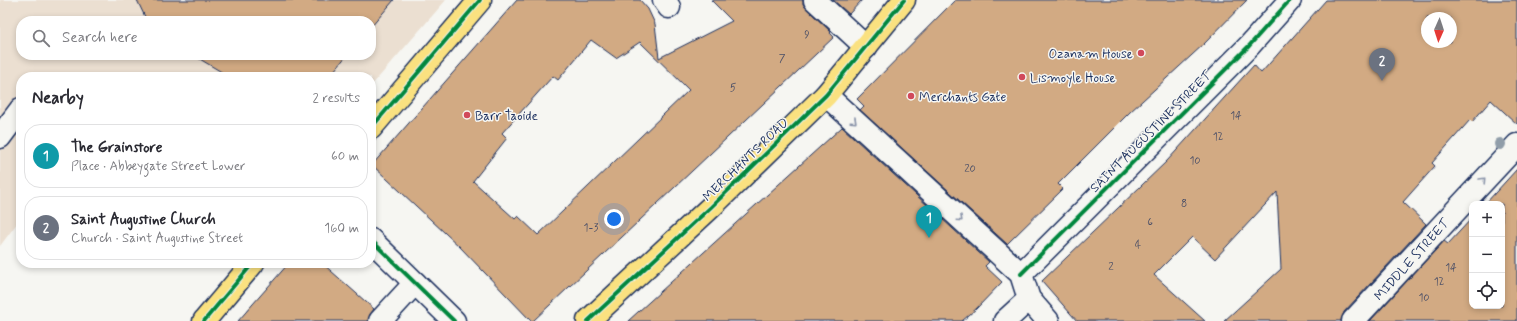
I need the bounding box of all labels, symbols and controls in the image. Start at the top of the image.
north arrow [1421,12,1457,48]
search box [16,16,376,60]
icon: search [30,27,52,49]
text: Search here [62,28,138,48]
house number: 9 [804,28,810,42]
place label: Ozanam House [1048,46,1133,63]
marker: Ozanam House [1136,48,1146,58]
pin: 2 [1369,48,1395,81]
house number: 7 [779,52,786,66]
street label: SAINT AUGUSTINE STREET [1087,67,1216,197]
place label: Lismoyle House [1030,70,1116,87]
marker: Lismoyle House [1017,72,1027,82]
house number: 5 [730,81,737,95]
text: Nearby [32,87,84,109]
place label: Merchants Gate [919,89,1006,106]
text: 2 results [313,90,360,107]
marker: Merchants Gate [906,91,916,101]
place label: Barr Taoide [475,108,538,125]
house number: 14 [1230,109,1242,123]
marker: Barr Taoide [462,110,472,120]
street label: MERCHANTS ROAD [699,115,793,206]
one-way arrow [850,117,857,124]
house number: 12 [1213,130,1224,144]
text: The Grainstore [71,138,163,158]
text: 1 [43,148,49,165]
text: 60 m [331,148,359,165]
house number: 10 [1189,154,1201,168]
text: Place · Abbeygate Street Lower [71,158,246,175]
house number: 20 [964,162,976,176]
one-way arrow [1478,177,1486,185]
house number: 8 [1181,197,1187,211]
map controls [1469,201,1505,309]
button: + [1469,201,1505,237]
pin: 1 [916,205,942,238]
your location [604,209,624,229]
text: Saint Augustine Church [71,210,216,230]
one-way arrow [956,214,963,221]
house number: 6 [1147,215,1153,229]
street label: MIDDLE STREET [1371,215,1454,305]
text: 2 [43,220,49,237]
text: 160 m [324,220,359,237]
house number: 1-3 [584,221,598,235]
text: Church · Saint Augustine Street [71,230,243,247]
button: − [1469,237,1505,273]
house number: 4 [1135,238,1142,252]
house number: 2 [1108,260,1114,274]
house number: 14 [1445,261,1457,275]
button: locate [1469,273,1505,309]
house number: 12 [1434,275,1445,289]
house number: 10 [1418,291,1430,305]

